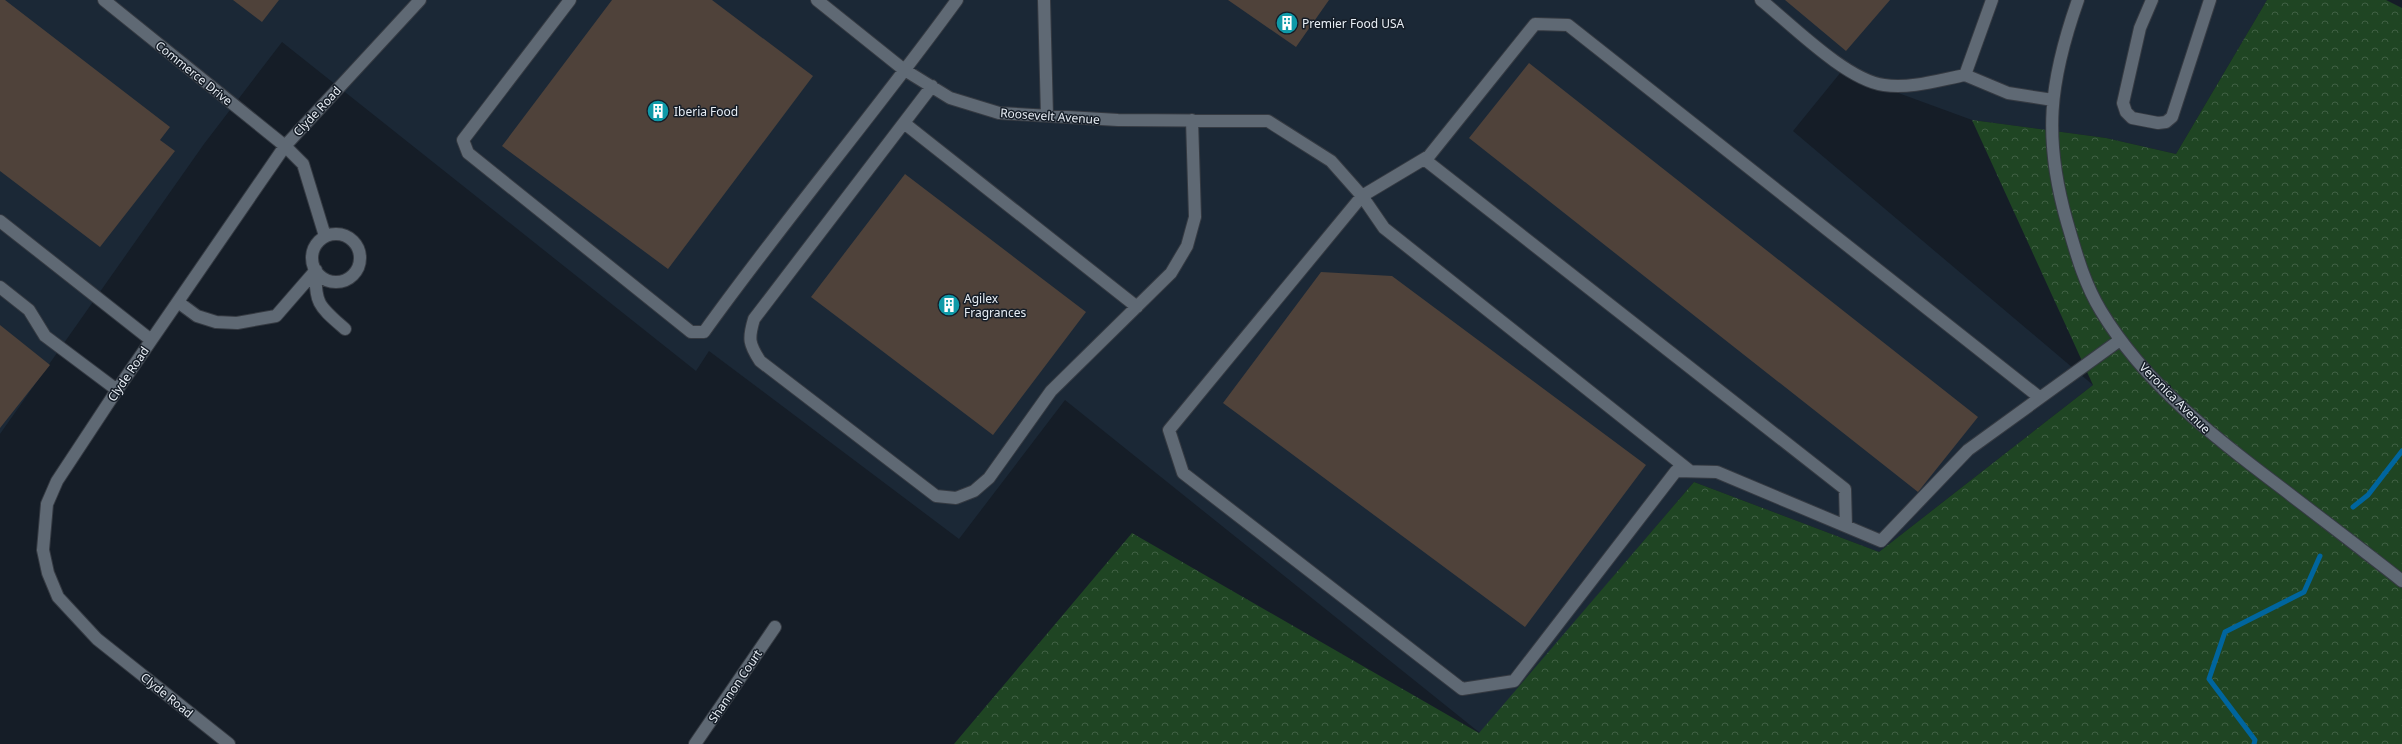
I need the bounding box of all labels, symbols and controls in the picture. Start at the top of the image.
building icon: Premier Food USA [1274,10,1300,36]
place label: Premier Food USA [1302,15,1405,32]
street label: Commerce Drive [152,37,236,109]
street label: Clyde Road [289,82,345,140]
building icon: Iberia Food [645,98,671,124]
place label: Iberia Food [674,103,738,120]
street label: Roosevelt Avenue [1000,104,1101,128]
place label: Agilex Fragrances [964,290,1026,321]
building icon: Agilex Fragrances [936,292,962,318]
street label: Clyde Road [103,343,153,405]
street label: Veronica Avenue [2136,359,2214,437]
street label: Shannon Court [704,645,766,726]
street label: Clyde Road [137,669,197,721]

